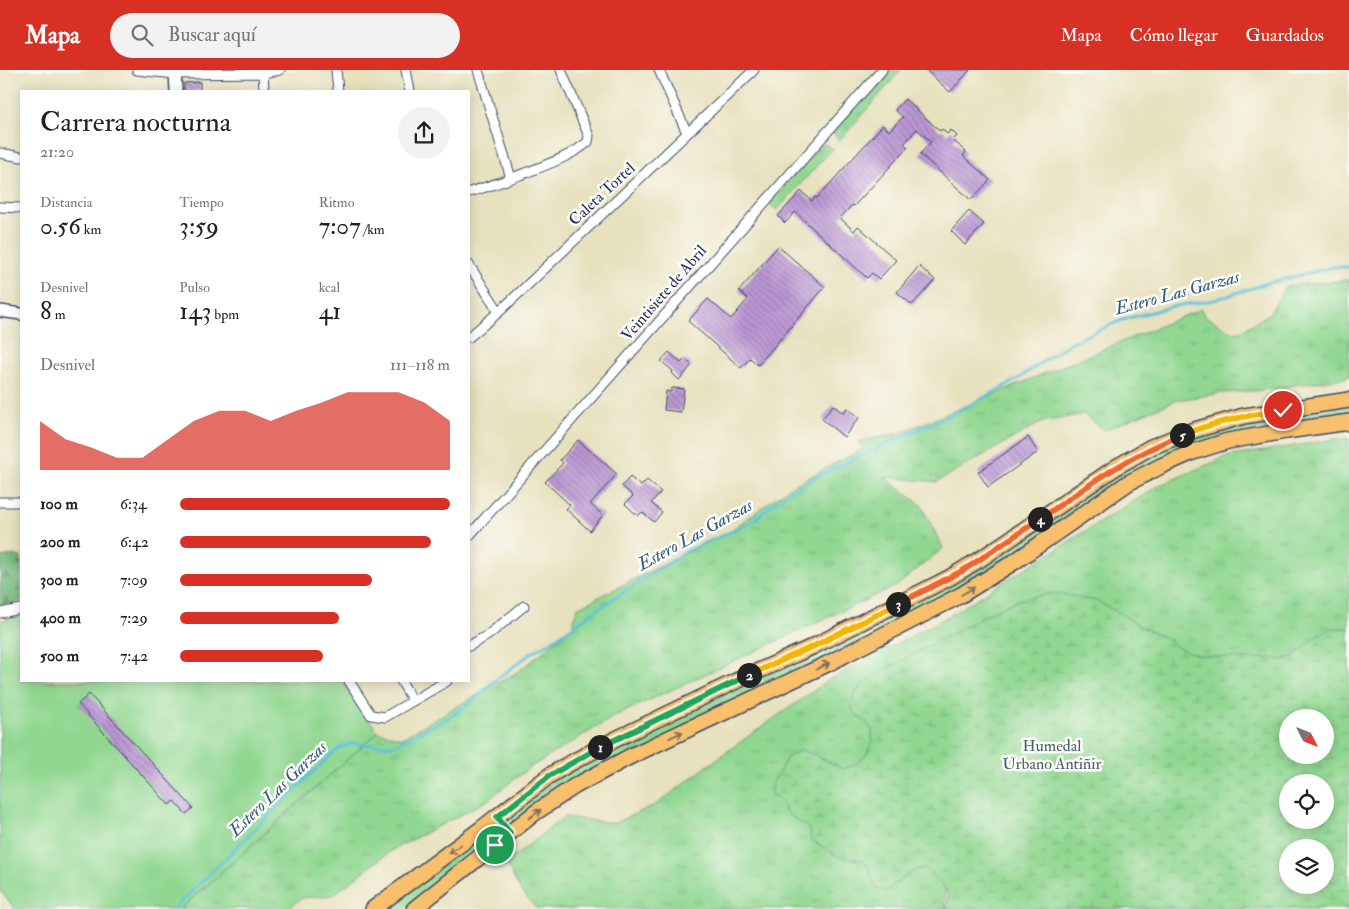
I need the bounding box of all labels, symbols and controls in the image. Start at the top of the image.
search box [110,13,460,58]
text: Mapa [25,20,80,51]
icon: search [128,21,156,49]
text: Buscar aquí [168,23,256,47]
text: Mapa [1061,24,1102,47]
text: Cómo llegar [1130,24,1218,47]
text: Guardados [1246,24,1324,47]
text: Carrera nocturna [40,105,231,140]
button: share [398,107,450,159]
text: 21:20 [40,142,74,162]
street label: Caleta Tortel [565,158,639,230]
text: Distancia [40,194,93,211]
text: Tiempo [179,194,224,211]
text: Ritmo [319,194,354,211]
text: 0.56 [40,211,81,242]
text: 3:59 [179,211,219,242]
text: 7:07 [319,211,361,242]
text: km [81,221,101,238]
text: /km [361,221,385,238]
street label: Veintisiete de Abril [617,241,711,345]
water label: Estero Las Garzas [1111,265,1243,321]
text: Desnivel [40,279,88,296]
text: Pulso [179,279,210,296]
text: kcal [319,279,340,296]
text: 8 [40,296,52,327]
text: 143 [179,296,211,327]
text: 41 [319,296,341,327]
text: m [52,306,66,323]
text: bpm [211,306,239,323]
text: Desnivel [40,355,95,375]
text: 111–118 m [390,355,450,375]
pin [1262,389,1304,431]
icon: check [1269,396,1297,424]
pin: 5 [1170,422,1194,448]
text: 5 [1179,427,1186,444]
water label: Estero Las Garzas [633,493,757,577]
text: 100 m [40,494,78,514]
text: 6:34 [120,494,147,514]
pin: 4 [1028,506,1052,532]
text: 4 [1037,511,1044,528]
text: 200 m [40,532,80,552]
text: 6:42 [120,532,149,552]
text: 300 m [40,570,78,590]
text: 7:09 [120,570,148,590]
one-way arrow [960,586,975,596]
pin: 3 [886,592,910,616]
text: 3 [896,596,901,613]
text: 400 m [40,608,81,628]
text: 7:29 [120,608,148,628]
text: 500 m [40,646,79,666]
text: 7:42 [120,646,148,666]
one-way arrow [816,661,831,671]
pin: 2 [736,662,762,688]
text: 2 [746,667,753,684]
north arrow [1279,709,1334,764]
map controls [1279,709,1334,894]
one-way arrow [668,729,683,739]
pin: 1 [588,734,612,760]
water label: Estero Las Garzas [223,736,333,842]
park label: Humedal Urbano Antiñir [1003,736,1102,774]
text: 1 [598,739,603,756]
button: locate [1279,774,1334,829]
one-way arrow [528,808,541,819]
pin [474,824,516,866]
icon: arrive [481,831,509,859]
button: layers [1279,839,1334,894]
one-way arrow [448,844,462,854]

